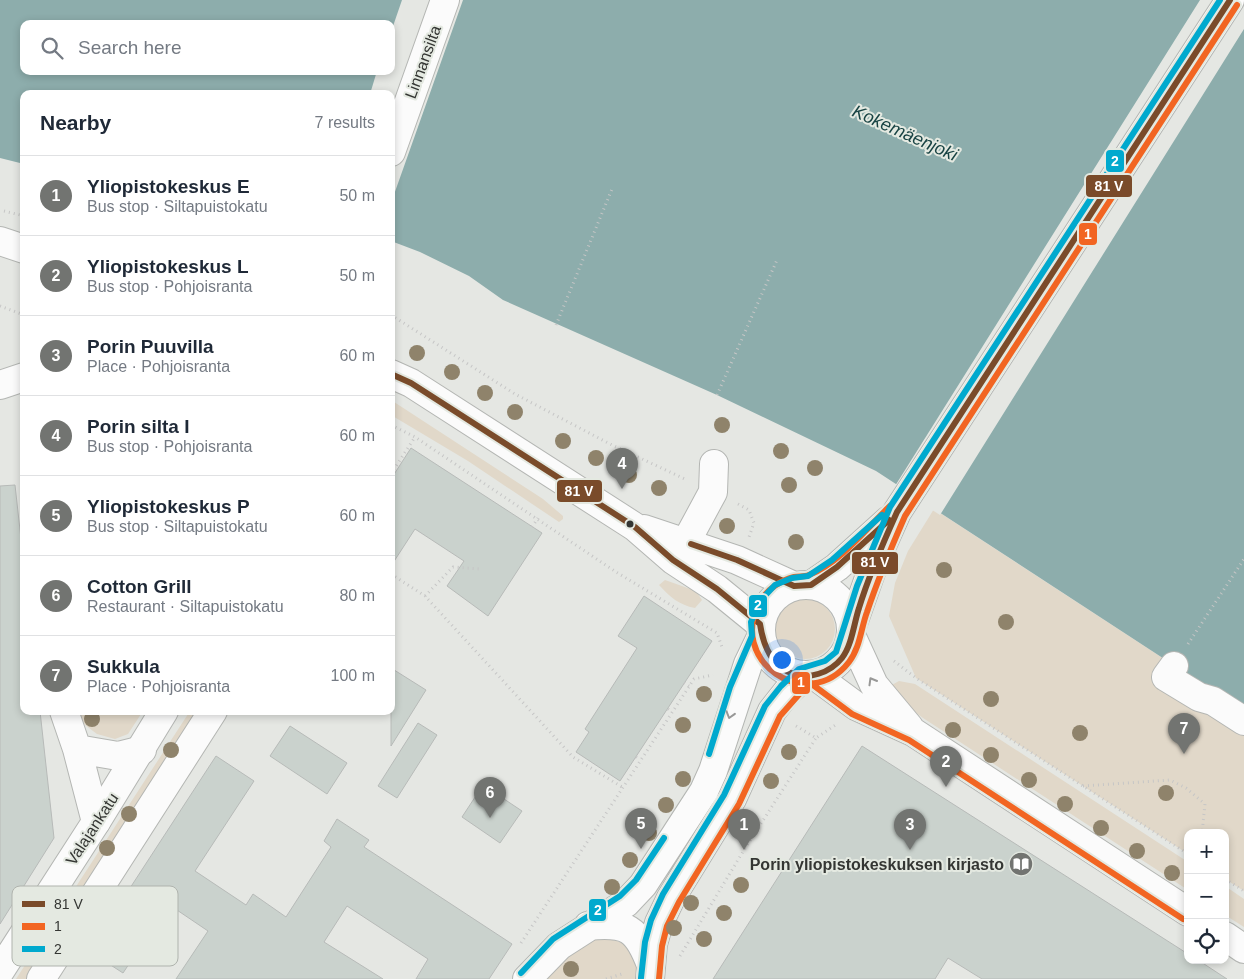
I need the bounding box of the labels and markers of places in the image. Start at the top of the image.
pin: 4 [606,448,638,489]
unlabelled marker [625,519,635,529]
pin: 7 [1168,713,1200,754]
pin: 2 [930,746,962,787]
pin: 6 [474,777,506,818]
pin: 5 [625,808,657,849]
pin: 1 [728,809,760,850]
pin: 3 [894,809,926,850]
library icon: Porin yliopistokeskuksen kirjasto [1008,851,1034,877]
place label: Porin yliopistokeskuksen kirjasto [750,856,1004,873]

